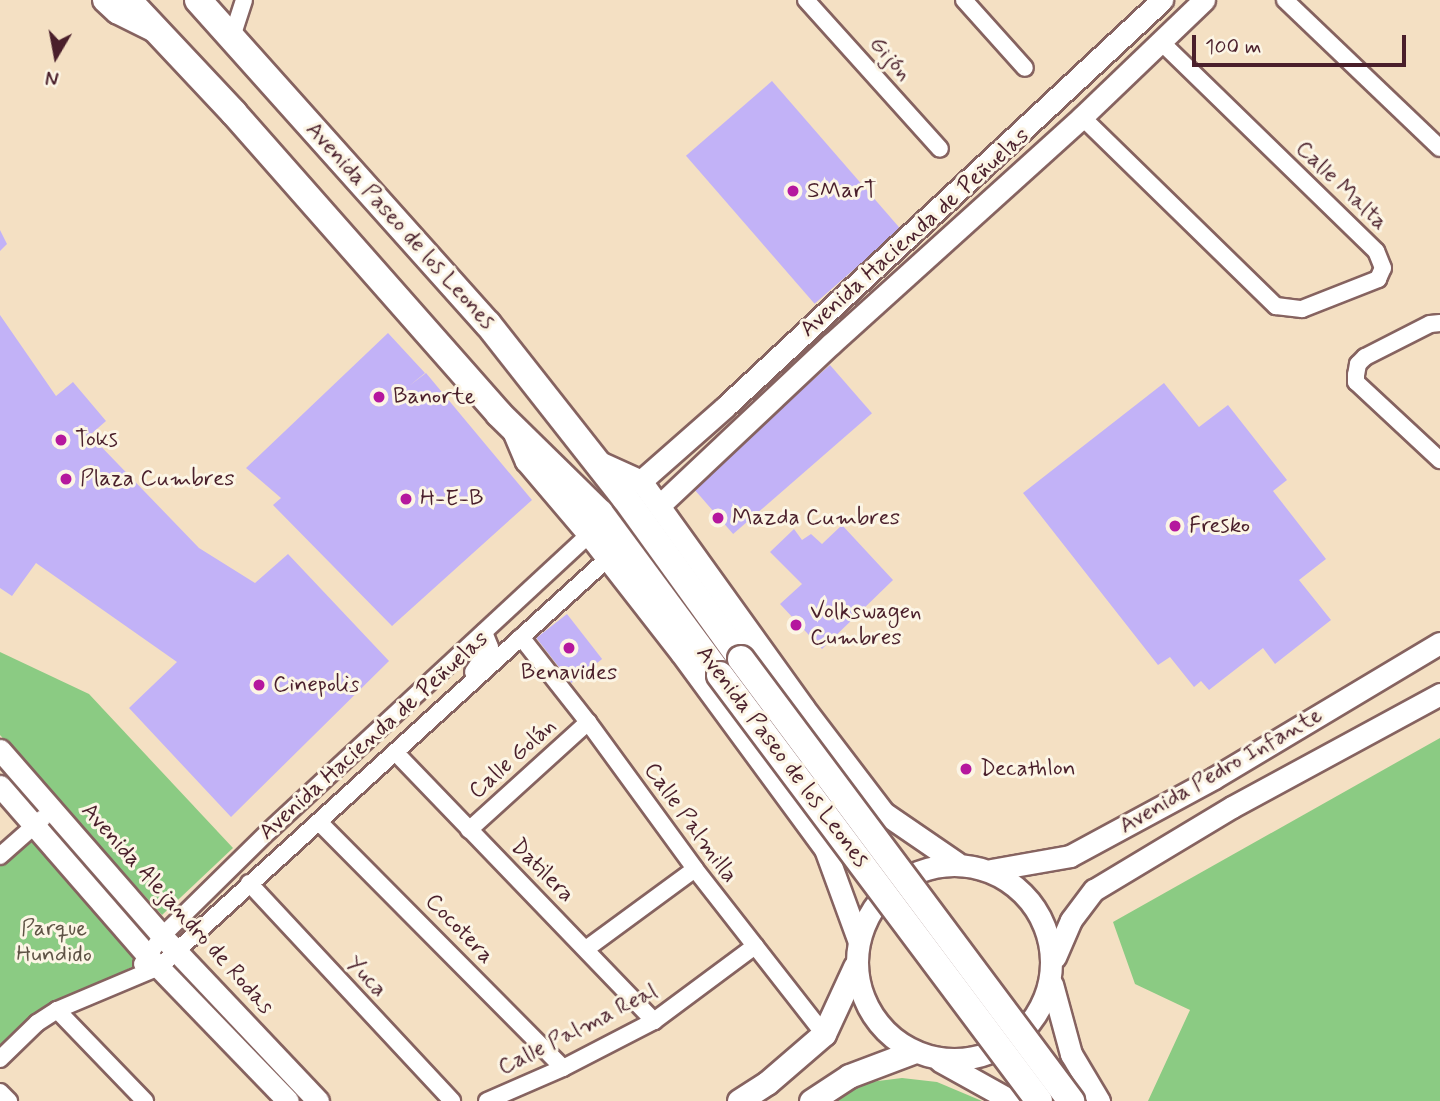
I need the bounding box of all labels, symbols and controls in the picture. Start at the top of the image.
north arrow [21,21,91,91]
scale bar [1195,21,1408,65]
street label: Gijón [863,31,917,87]
text: 100 m [1205,33,1261,61]
text: N [44,64,61,91]
street label: Avenida Paseo de los Leones [299,116,501,336]
street label: Avenida Hacienda de Peñuelas [796,124,1034,342]
street label: Calle Malta [1290,136,1392,236]
place label: SMarT [807,177,877,205]
marker: SMarT [785,183,801,199]
place label: Banorte [393,383,476,411]
marker: Banorte [371,389,387,405]
place label: Toks [75,426,118,454]
marker: Toks [53,432,69,448]
place label: Plaza Cumbres [80,465,232,493]
marker: Plaza Cumbres [58,471,74,487]
place label: H-E-B [420,485,484,513]
marker: H-E-B [398,491,414,507]
place label: Mazda Cumbres [732,504,897,532]
marker: Mazda Cumbres [710,510,726,526]
place label: Fresko [1189,512,1250,540]
marker: Fresko [1167,518,1183,534]
place label: Volkswagen Cumbres [810,598,922,652]
marker: Volkswagen Cumbres [788,617,804,633]
street label: Avenida Hacienda de Peñuelas [255,627,493,845]
marker: Benavides [561,640,577,656]
street label: Avenida Paseo de los Leones [689,640,875,874]
place label: Benavides [521,659,617,687]
place label: Cinepolis [273,671,359,699]
marker: Cinepolis [251,677,267,693]
street label: Avenida Pedro Infante [1115,702,1327,840]
street label: Calle Golán [463,712,563,806]
place label: Decathlon [980,755,1076,783]
street label: Calle Palmilla [637,758,743,888]
marker: Decathlon [958,761,974,777]
street label: Avenida Alejandro de Rodas [75,798,279,1020]
street label: Datilera [504,833,580,909]
street label: Cocotera [419,888,499,970]
park label: Parque Hundido [16,915,92,969]
street label: Yuca [340,950,392,1004]
street label: Calle Palma Real [496,979,660,1081]

